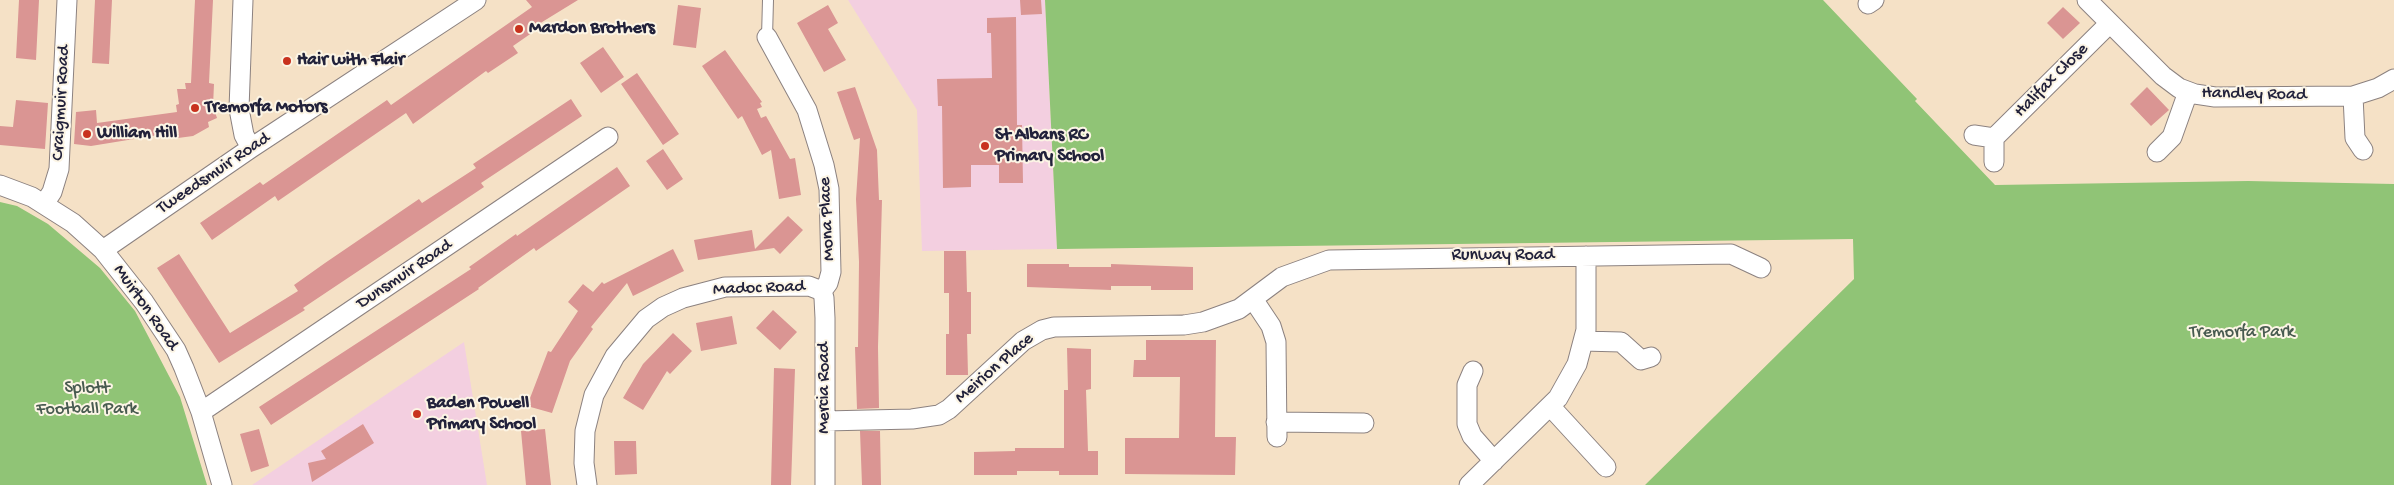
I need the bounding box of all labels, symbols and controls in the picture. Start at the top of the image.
place label: Mardon Brothers [529,18,655,40]
marker: Mardon Brothers [513,23,525,35]
street label: Halifax Close [2010,39,2094,123]
street label: Craigmuir Road [48,45,76,161]
place label: Hair with Flair [297,50,404,72]
marker: Hair with Flair [281,55,293,67]
street label: Handley Road [2201,83,2307,107]
place label: Tremorfa Motors [205,97,327,119]
marker: Tremorfa Motors [189,102,201,114]
place label: William Hill [97,123,177,145]
place label: St Albans RC Primary School [995,125,1104,168]
marker: William Hill [81,128,93,140]
street label: Tweedsmuir Road [153,128,275,220]
marker: St Albans RC Primary School [979,140,991,152]
street label: Mona Place [815,177,841,261]
street label: Dunsmuir Road [353,235,457,315]
street label: Runway Road [1452,245,1554,267]
street label: Muirton Road [107,261,183,355]
street label: Madoc Road [713,277,805,301]
park label: Tremorfa Park [2189,322,2295,344]
street label: Meirion Place [951,329,1039,409]
street label: Mercia Road [814,342,836,434]
park label: Splott Football Park [36,378,138,420]
place label: Baden Powell Primary School [427,393,536,436]
marker: Baden Powell Primary School [411,408,423,420]

